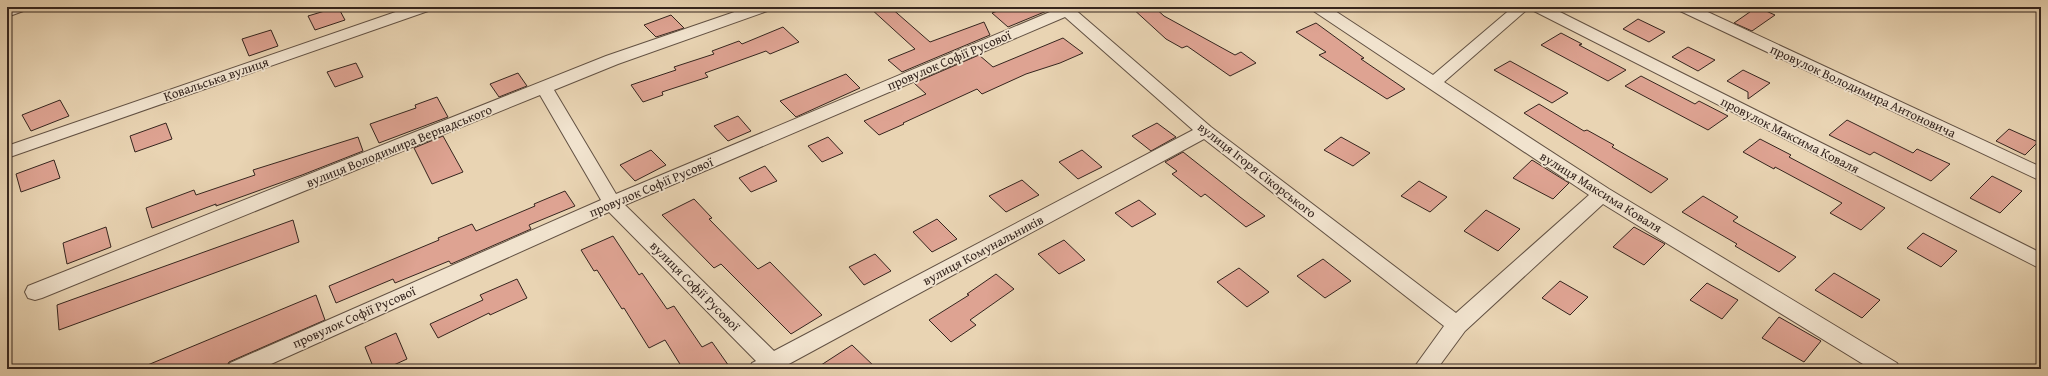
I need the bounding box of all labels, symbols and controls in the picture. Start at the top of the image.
street label: провулок Софії Русової [884,25,1014,95]
street label: провулок Володимира Антоновича [1767,40,1960,143]
street label: Ковальська вулиця [161,52,271,106]
street label: провулок Максима Коваля [1717,92,1863,178]
street label: вулиця Володимира Вернадського [303,100,495,192]
street label: вулиця Ігоря Сікорського [1194,118,1321,223]
street label: вулиця Максима Коваля [1536,147,1666,238]
street label: провулок Софії Русової [586,152,716,222]
street label: вулиця Комунальників [919,210,1047,290]
street label: вулиця Софії Русової [646,237,744,335]
street label: провулок Софії Русової [289,281,419,353]

